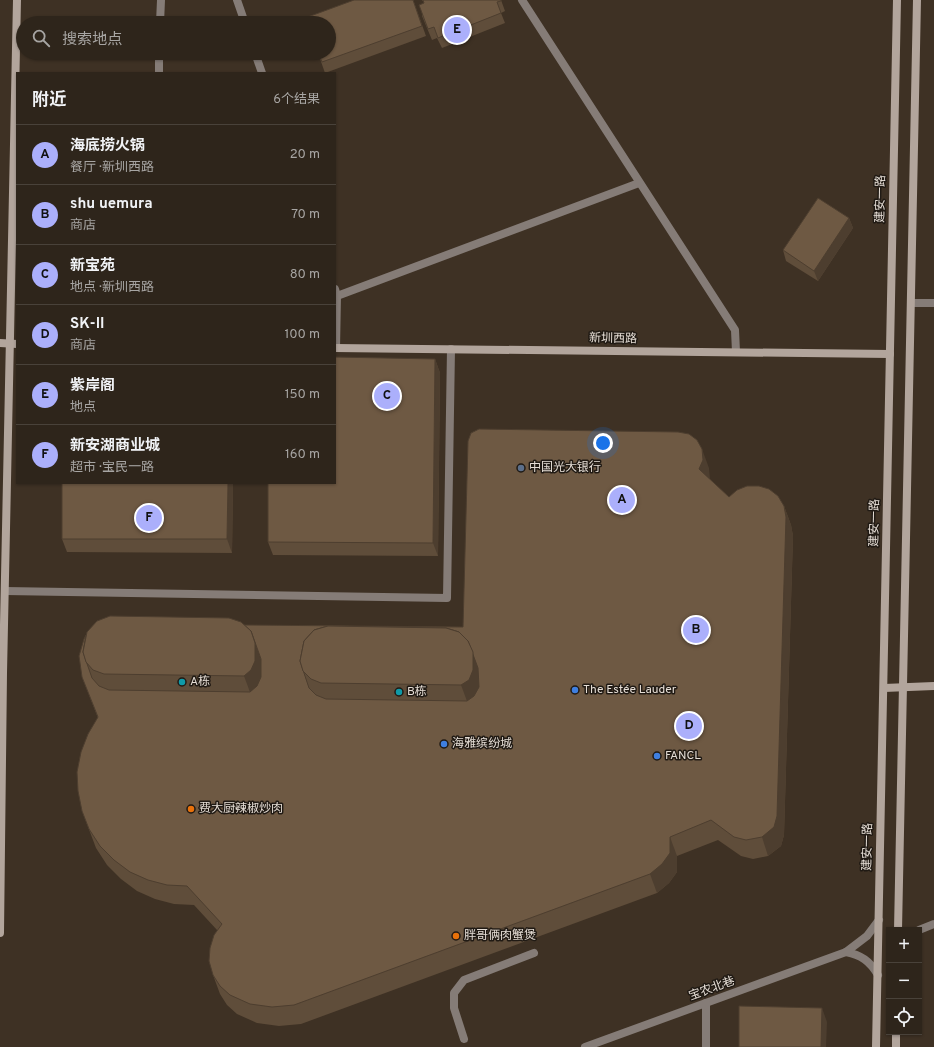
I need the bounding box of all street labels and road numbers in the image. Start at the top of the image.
street label: 建安一路 [873,175,889,223]
street label: 新圳西路 [589,331,637,347]
street label: 建安一路 [867,499,883,547]
street label: 建安一路 [860,823,876,871]
street label: 宝农北巷 [687,973,737,1005]

